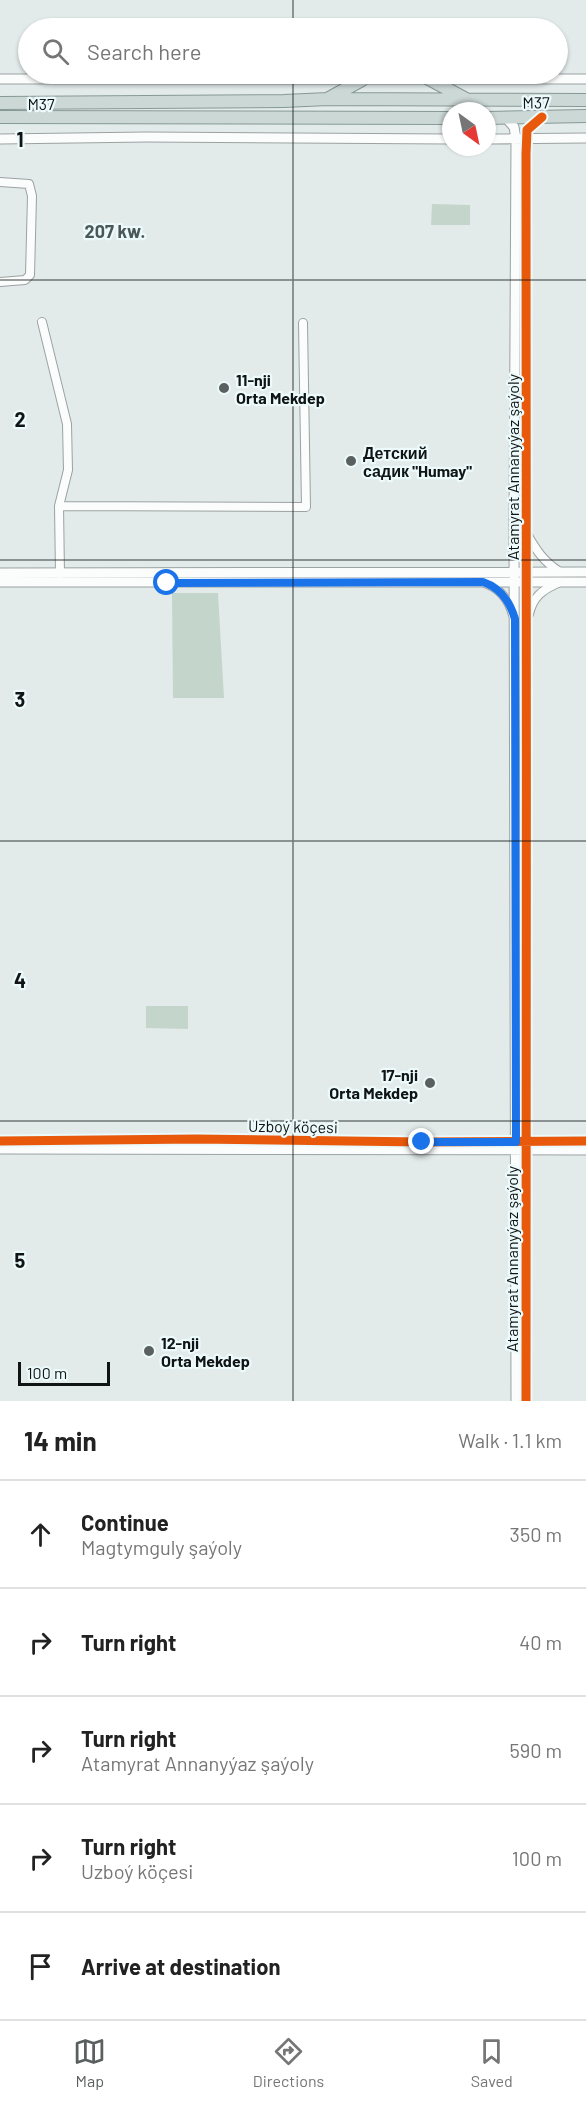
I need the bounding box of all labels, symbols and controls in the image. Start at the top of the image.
search box [18,18,568,84]
icon: search [39,35,72,68]
text: Search here [87,38,201,64]
street label: M37 [522,92,550,112]
street label: M37 [27,94,55,113]
north arrow [442,102,496,156]
text: 1 [16,127,24,151]
district label: 207 kw. [85,220,145,242]
place label: 11-nji Orta Mekdep [236,370,325,407]
street label: Atamyrat Annanyýaz şaýoly [503,373,522,560]
marker: 11-nji Orta Mekdep [217,381,231,395]
text: 2 [14,407,26,431]
place label: Детский садик "Humay" [363,443,472,480]
marker: Детский садик "Humay" [344,454,358,468]
route start [153,569,179,595]
text: 3 [15,687,25,711]
text: 4 [14,968,26,992]
place label: 17-nji Orta Mekdep [329,1065,418,1102]
marker: 17-nji Orta Mekdep [423,1076,437,1090]
street label: Uzboý köçesi [248,1116,338,1136]
route end [408,1128,434,1154]
street label: Atamyrat Annanyýaz şaýoly [502,1165,521,1352]
text: 5 [15,1248,26,1272]
place label: 12-nji Orta Mekdep [161,1333,250,1370]
marker: 12-nji Orta Mekdep [142,1344,156,1358]
scale bar [18,1359,110,1386]
text: 100 m [27,1363,67,1382]
text: 14 min [24,1425,97,1456]
text: Walk · 1.1 km [458,1428,562,1452]
text: Continue [81,1509,169,1535]
icon: ahead [24,1518,57,1551]
text: 350 m [510,1522,562,1546]
text: Magtymguly şaýoly [81,1535,242,1559]
icon: right [24,1626,57,1659]
text: Turn right [81,1629,176,1655]
text: 40 m [519,1630,562,1654]
text: Turn right [81,1725,176,1751]
icon: right [24,1734,57,1767]
text: 590 m [509,1738,562,1762]
text: Atamyrat Annanyýaz şaýoly [81,1751,314,1775]
text: Turn right [81,1833,176,1859]
icon: right [24,1842,57,1875]
text: 100 m [512,1846,562,1870]
text: Uzboý köçesi [81,1859,193,1883]
icon: arrive [24,1950,57,1983]
text: Arrive at destination [81,1953,280,1979]
tab: Map [73,2035,106,2090]
tab: Directions [253,2035,324,2090]
tab: Saved [471,2035,513,2090]

